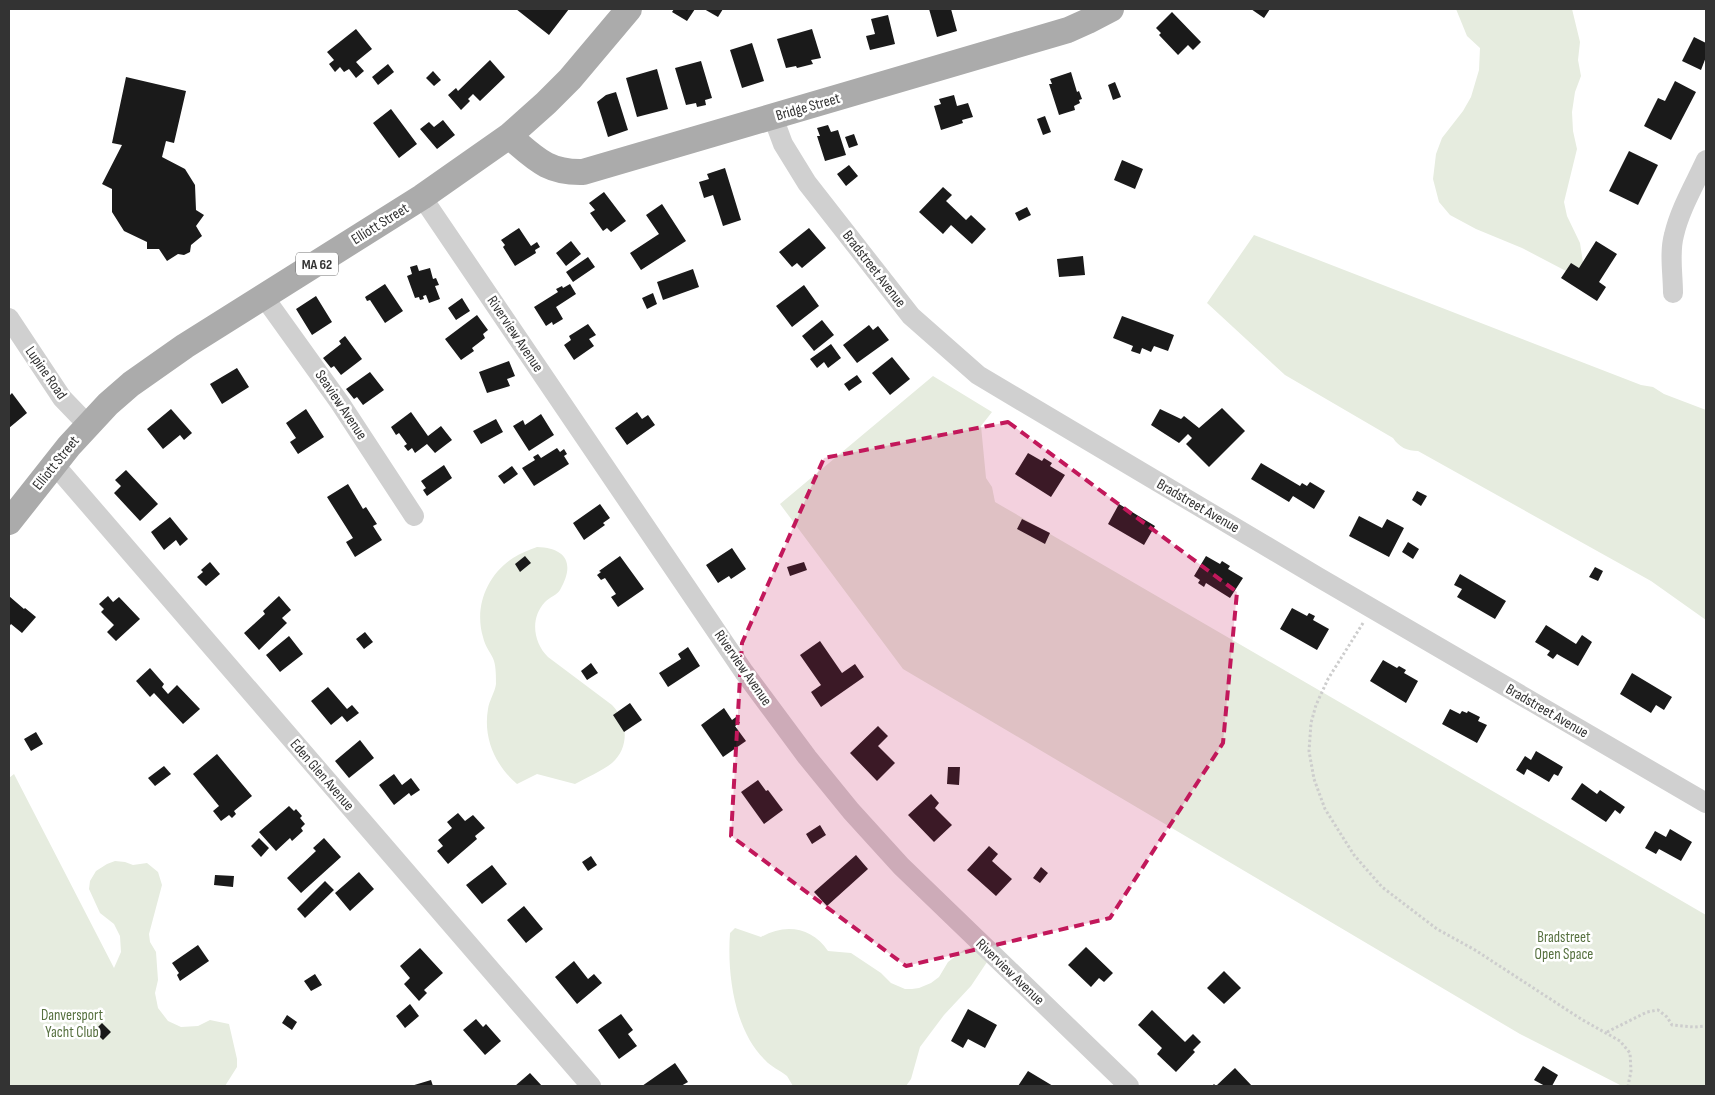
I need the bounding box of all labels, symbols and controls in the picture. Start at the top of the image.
street label: Bridge Street [774,89,843,125]
street label: Elliott Street [348,199,413,249]
street label: Bradstreet Avenue [838,227,910,311]
road number: MA 62 [296,252,338,276]
street label: Riverview Avenue [483,292,547,376]
street label: Lupine Road [21,343,71,403]
street label: Seaview Avenue [311,366,371,444]
street label: Elliott Street [28,432,84,494]
street label: Bradstreet Avenue [1153,475,1243,537]
street label: Riverview Avenue [710,627,776,709]
street label: Bradstreet Avenue [1502,680,1592,742]
street label: Eden Glen Avenue [286,735,358,815]
park label: Bradstreet Open Space [1535,928,1593,964]
street label: Riverview Avenue [972,935,1048,1009]
park label: Danversport Yacht Club [41,1006,103,1042]

